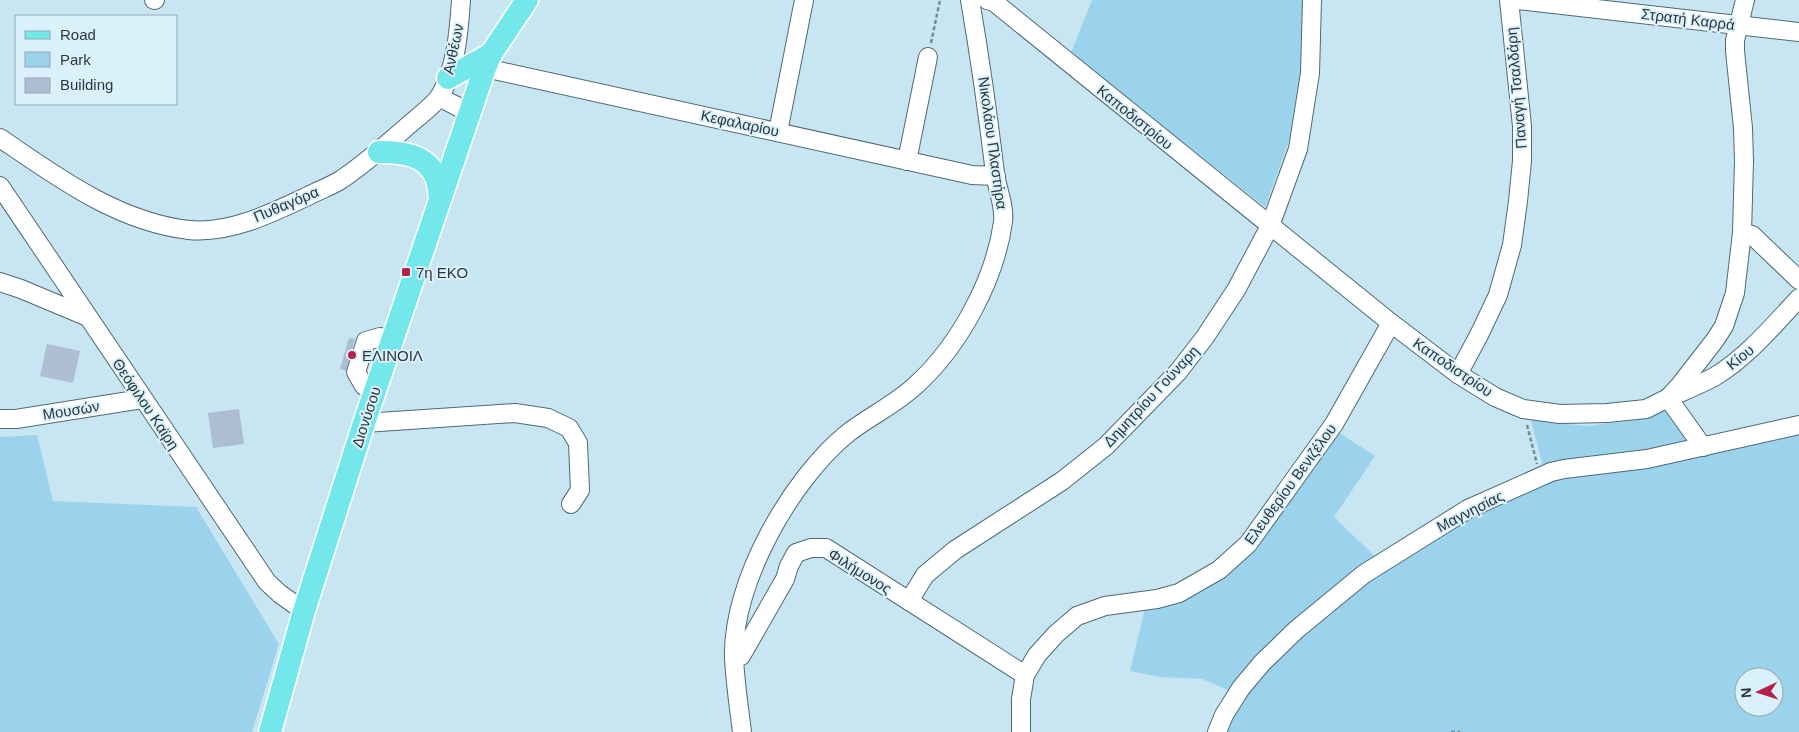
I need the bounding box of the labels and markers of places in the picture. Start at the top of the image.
place label: 7η ΕΚΟ [416,264,468,281]
marker: 7η ΕΚΟ [400,266,412,278]
place label: ΕΛΙΝΟΙΛ [362,347,423,364]
marker: ΕΛΙΝΟΙΛ [346,349,358,361]

